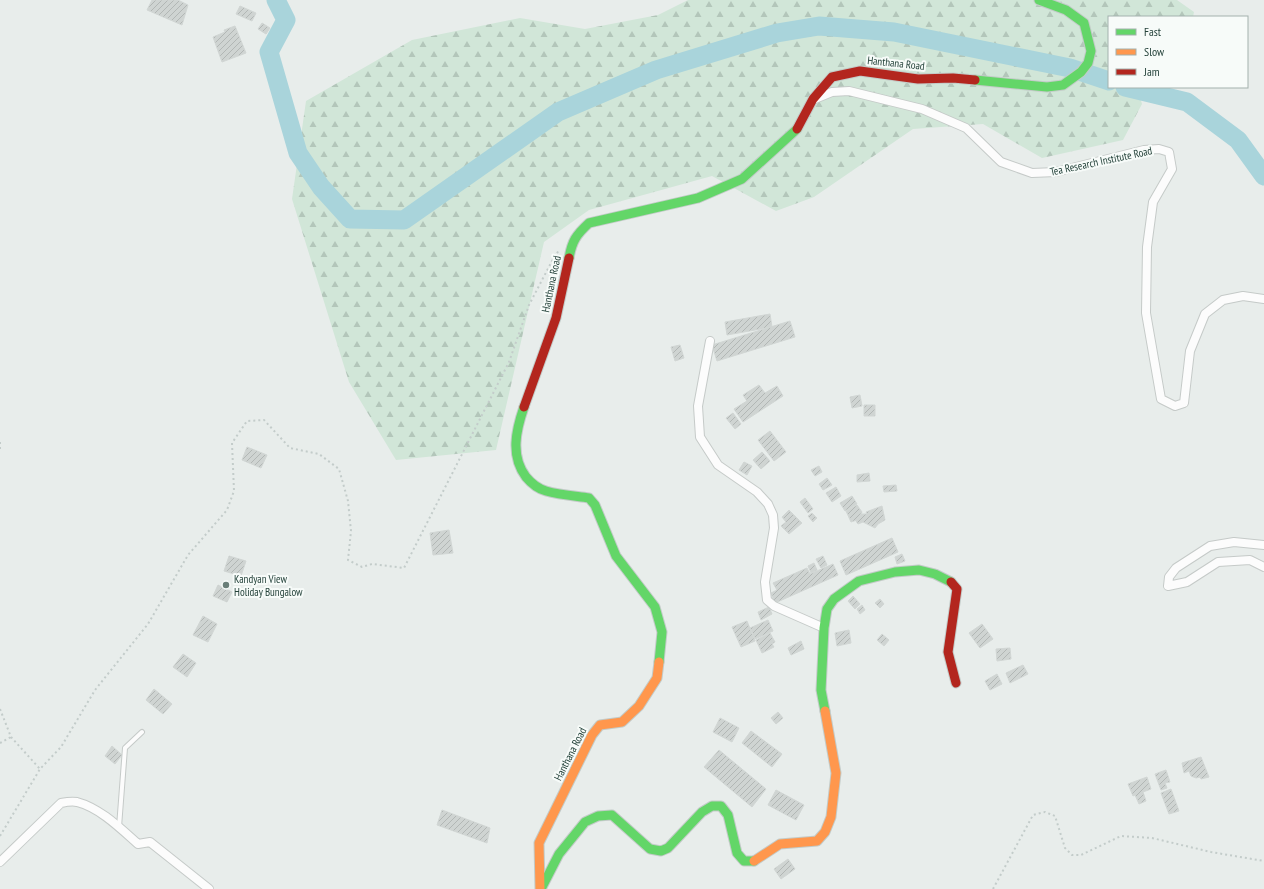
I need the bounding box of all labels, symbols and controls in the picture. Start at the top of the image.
legend [1108,16,1248,88]
text: Fast [1144,24,1162,39]
text: Slow [1144,44,1165,59]
street label: Hanthana Road [867,53,926,73]
text: Jam [1143,64,1160,79]
street label: Tea Research Institute Road [1049,143,1154,179]
street label: Hanthana Road [538,254,564,314]
place label: Kandyan View Holiday Bungalow [234,572,303,599]
marker: Kandyan View Holiday Bungalow [221,580,231,590]
street label: Hanthana Road [551,725,589,783]

